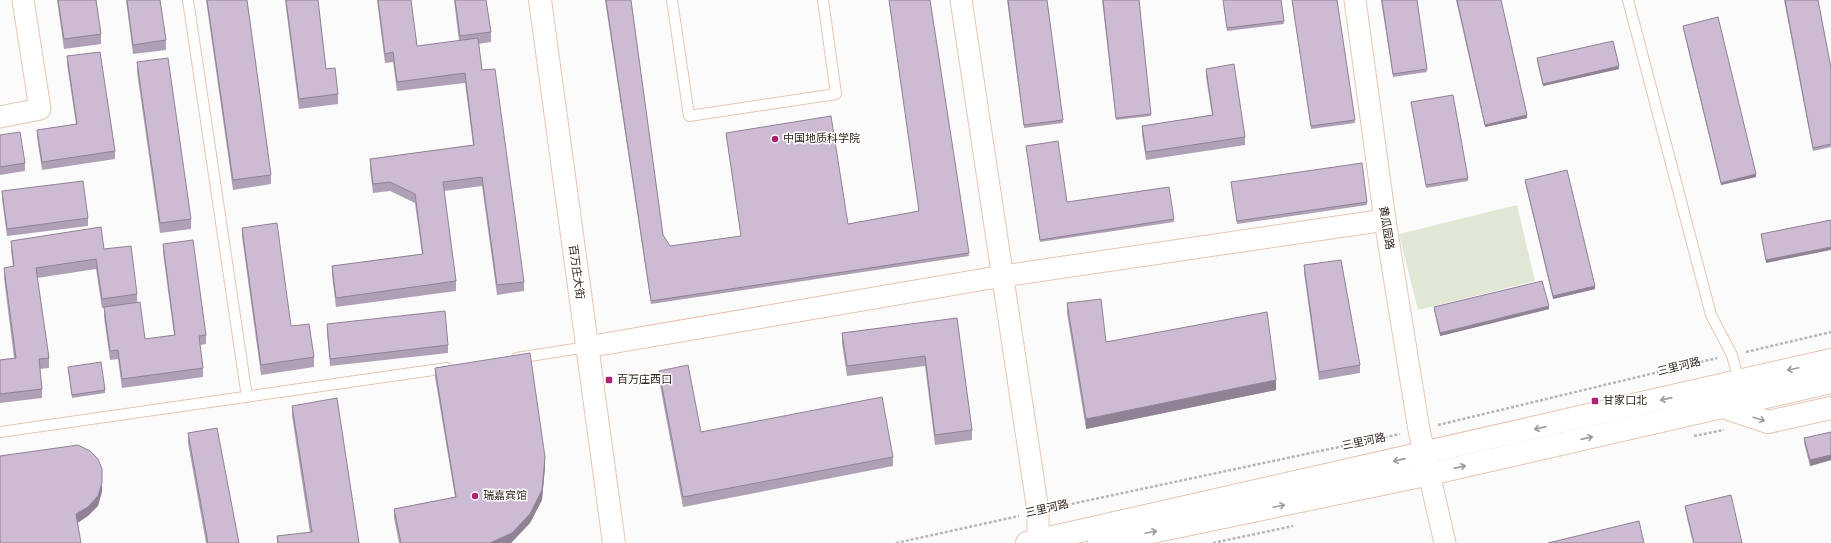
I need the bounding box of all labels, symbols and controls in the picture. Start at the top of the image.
place label: 中国地质科学院 [783,132,860,146]
marker: 中国地质科学院 [770,134,780,144]
street label: 黄瓜园路 [1376,205,1396,251]
street label: 百万庄大街 [565,244,587,300]
street label: 三里河路 [1656,355,1702,379]
one-way arrow [1787,365,1800,373]
place label: 百万庄西口 [617,373,672,387]
marker: 百万庄西口 [604,375,614,385]
place label: 甘家口北 [1603,394,1647,408]
one-way arrow [1660,395,1673,403]
marker: 甘家口北 [1590,396,1600,406]
one-way arrow [1752,415,1764,423]
one-way arrow [1534,424,1547,432]
street label: 三里河路 [1341,431,1387,453]
one-way arrow [1580,433,1593,441]
one-way arrow [1393,456,1406,464]
one-way arrow [1454,463,1467,470]
place label: 瑞嘉宾馆 [483,489,527,503]
marker: 瑞嘉宾馆 [470,491,480,501]
street label: 三里河路 [1024,497,1070,521]
one-way arrow [1272,501,1285,509]
one-way arrow [1144,528,1157,536]

